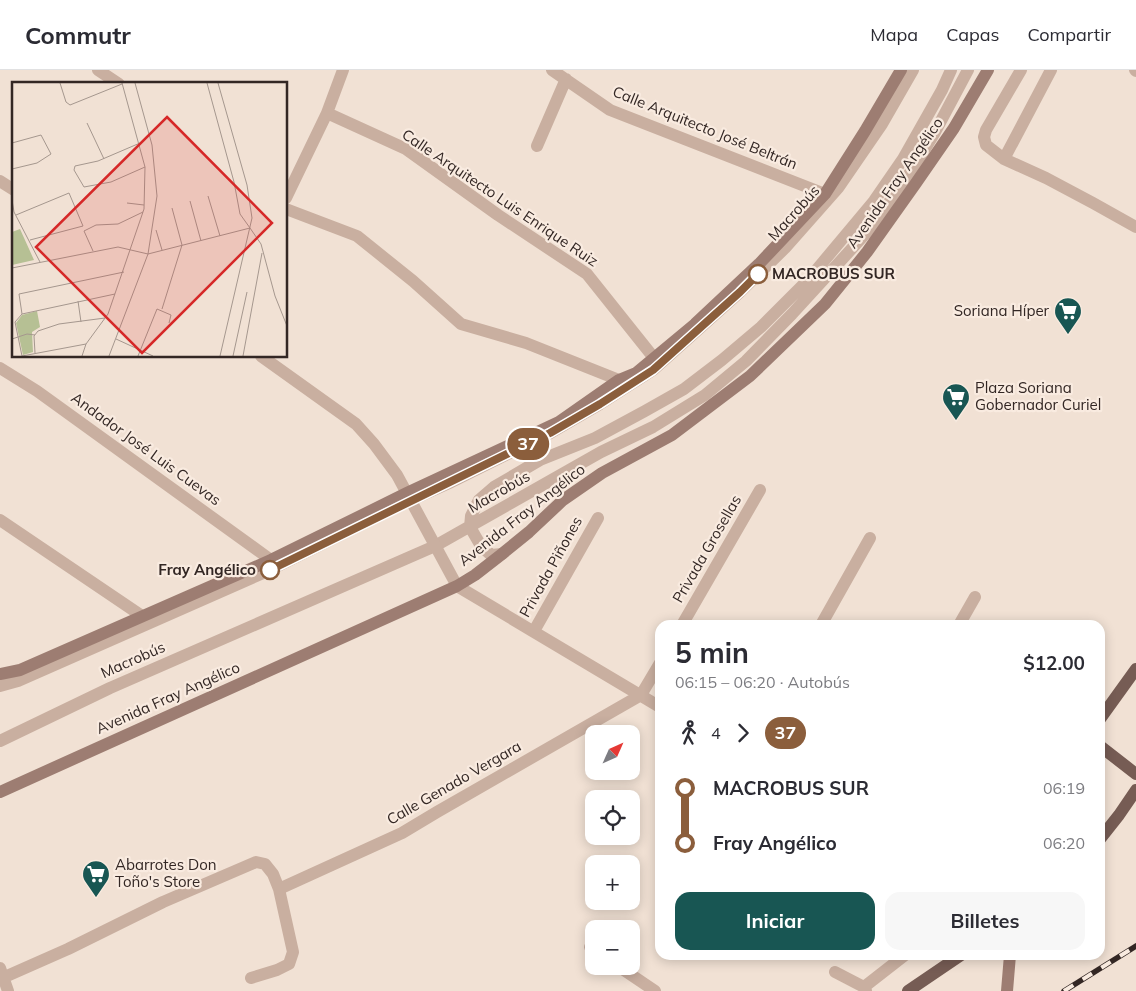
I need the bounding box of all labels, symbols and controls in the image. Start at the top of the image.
text: Commutr [25,20,131,50]
text: Mapa [870,23,918,46]
text: Capas [946,23,1000,46]
text: Compartir [1028,23,1111,46]
inset map [12,82,288,358]
street label: Calle Arquitecto José Beltrán [610,82,800,173]
street label: Avenida Fray Angélico [842,114,947,252]
street label: Calle Arquitecto Luis Enrique Ruiz [399,125,602,271]
street label: Macrobús [764,181,824,244]
marker: MACROBUS SUR [748,264,768,284]
place label: MACROBUS SUR [772,264,896,283]
supermarket icon: Soriana Híper [1053,296,1083,335]
place label: Soriana Híper [954,301,1050,320]
place label: Plaza Soriana Gobernador Curiel [975,378,1101,414]
supermarket icon: Plaza Soriana Gobernador Curiel [941,382,971,421]
street label: Andador José Luis Cuevas [68,388,225,509]
line badge: 37 [506,428,550,460]
text: 37 [517,432,539,455]
street label: Avenida Fray Angélico [455,459,589,570]
street label: Macrobús [464,466,533,517]
street label: Privada Grosellas [668,491,745,606]
street label: Privada Piñones [515,513,586,621]
place label: Fray Angélico [158,560,256,579]
marker: Fray Angélico [260,560,280,580]
text: 5 min [675,635,749,670]
street label: Macrobús [98,637,168,682]
text: $12.00 [1023,651,1085,675]
street label: Avenida Fray Angélico [93,657,243,738]
text: 06:15 – 06:20 · Autobús [675,672,850,692]
icon: walk [675,719,703,747]
icon: forward [729,719,757,747]
text: 37 [775,721,796,744]
text: 4 [711,723,721,743]
north arrow [585,725,640,780]
map controls [585,725,640,975]
street label: Calle Genado Vergara [383,736,524,829]
text: MACROBUS SUR [713,776,869,800]
text: 06:19 [1043,778,1085,798]
button: locate [585,790,640,845]
text: Fray Angélico [713,831,837,855]
text: 06:20 [1043,833,1085,853]
place label: Abarrotes Don Toño's Store [115,855,217,891]
button: + [585,855,640,910]
supermarket icon: Abarrotes Don Toño's Store [81,859,111,898]
button: Iniciar [675,892,875,950]
button: Billetes [885,892,1085,950]
button: − [585,920,640,975]

